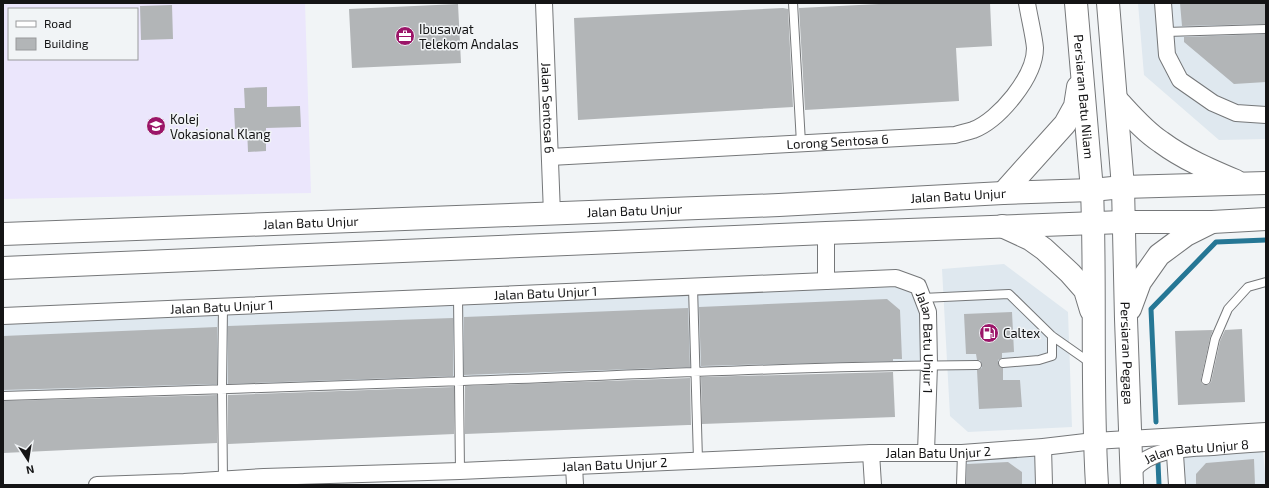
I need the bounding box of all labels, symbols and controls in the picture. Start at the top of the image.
legend [8,8,138,60]
text: Road [44,16,72,30]
place label: Ibusawat Telekom Andalas [419,21,519,52]
office icon: Ibusawat Telekom Andalas [394,25,416,47]
street label: Persiaran Batu Nilam [1071,34,1097,160]
text: Building [44,36,89,50]
street label: Jalan Sentosa 6 [538,62,558,154]
place label: Kolej Vokasional Klang [170,111,270,142]
school or university icon: Kolej Vokasional Klang [145,115,167,137]
street label: Lorong Sentosa 6 [786,131,889,152]
street label: Jalan Batu Unjur [910,185,1006,206]
street label: Jalan Batu Unjur [586,201,683,220]
street label: Jalan Batu Unjur [263,213,359,232]
street label: Jalan Batu Unjur 1 [493,283,598,303]
street label: Jalan Batu Unjur 1 [913,289,937,394]
street label: Jalan Batu Unjur 1 [170,296,274,317]
street label: Persiaran Pegaga [1118,301,1137,405]
fuel station icon: Caltex [978,322,1000,344]
place label: Caltex [1003,325,1040,341]
street label: Jalan Batu Unjur 8 [1141,436,1249,467]
north arrow [8,440,48,480]
street label: Jalan Batu Unjur 2 [886,443,992,461]
street label: Jalan Batu Unjur 2 [561,454,668,475]
text: N [25,463,35,477]

